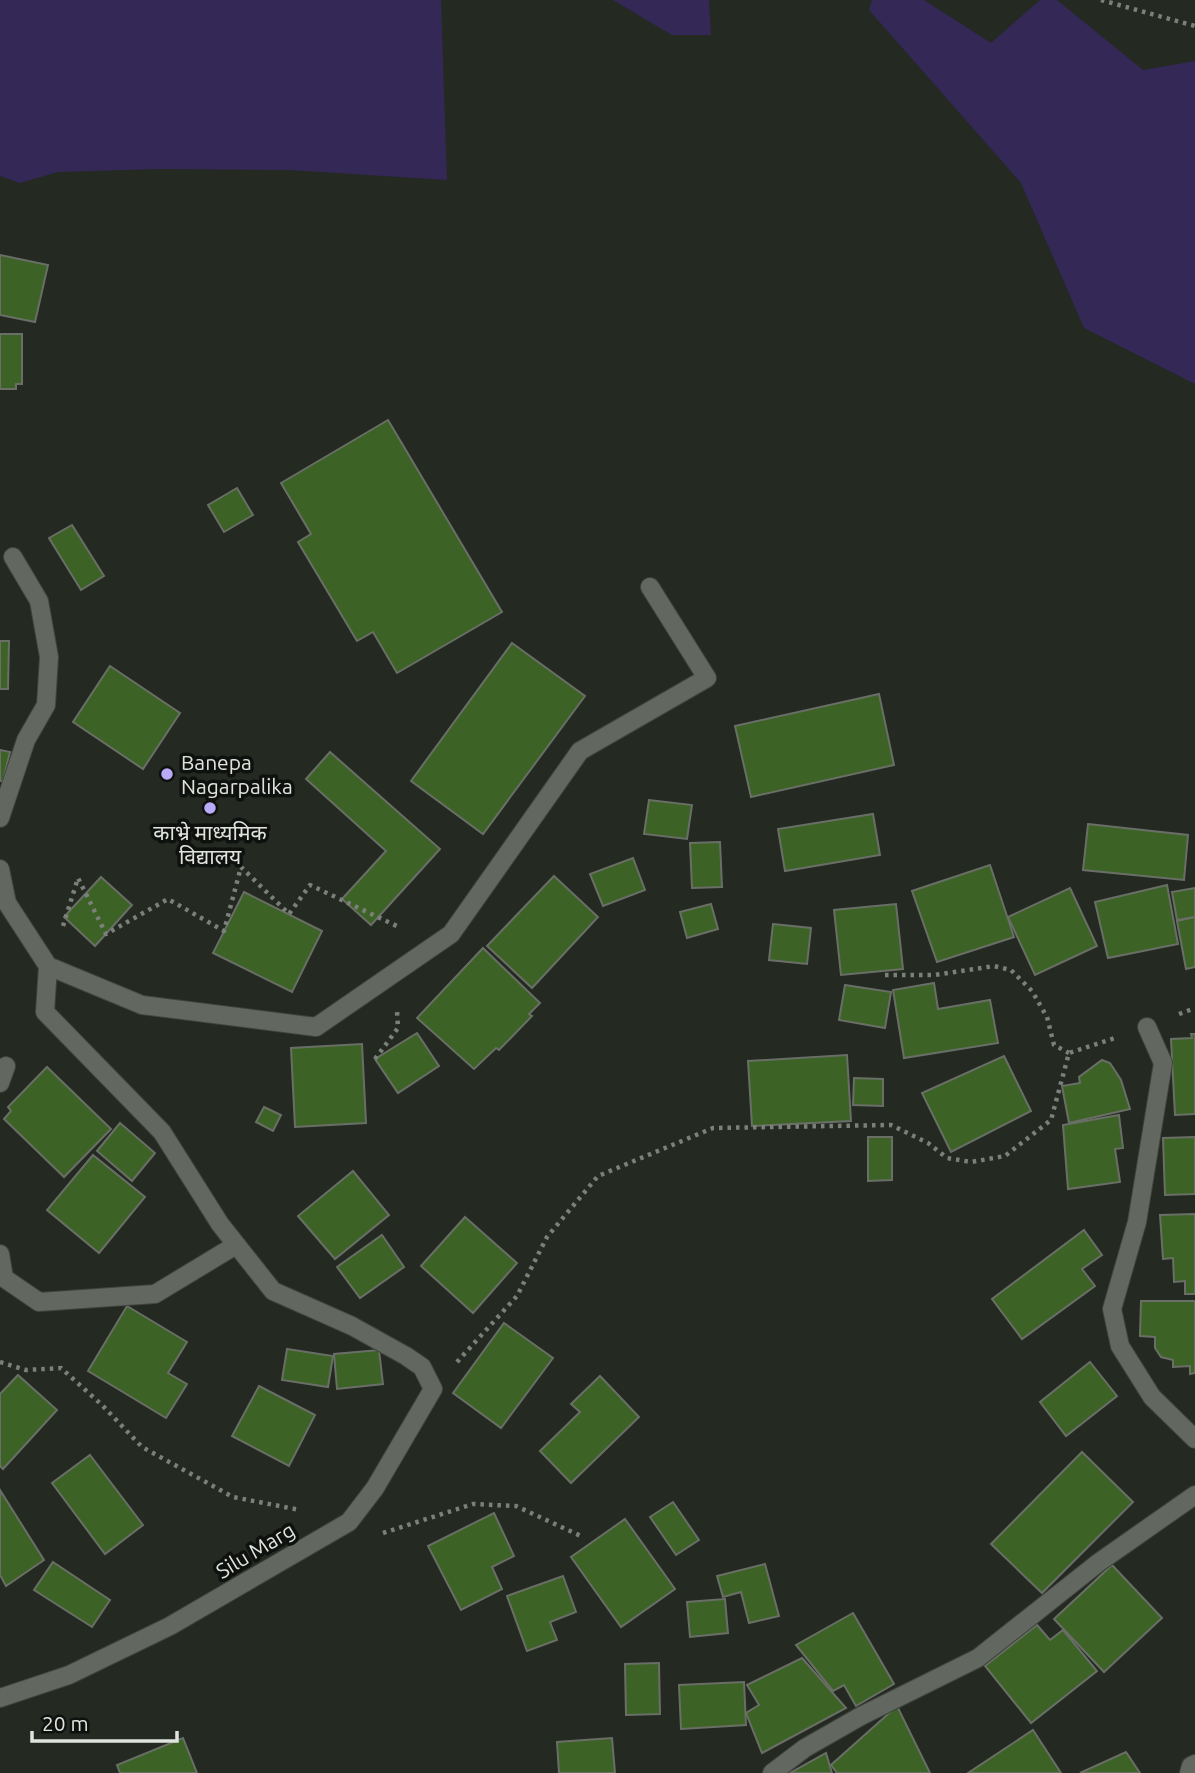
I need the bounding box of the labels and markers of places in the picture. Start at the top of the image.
place label: Banepa Nagarpalika [181,750,293,798]
marker: Banepa Nagarpalika [159,766,175,782]
marker: काभ्रे माध्यमिक विद्यालय [202,800,218,816]
place label: काभ्रे माध्यमिक विद्यालय [153,820,268,868]

